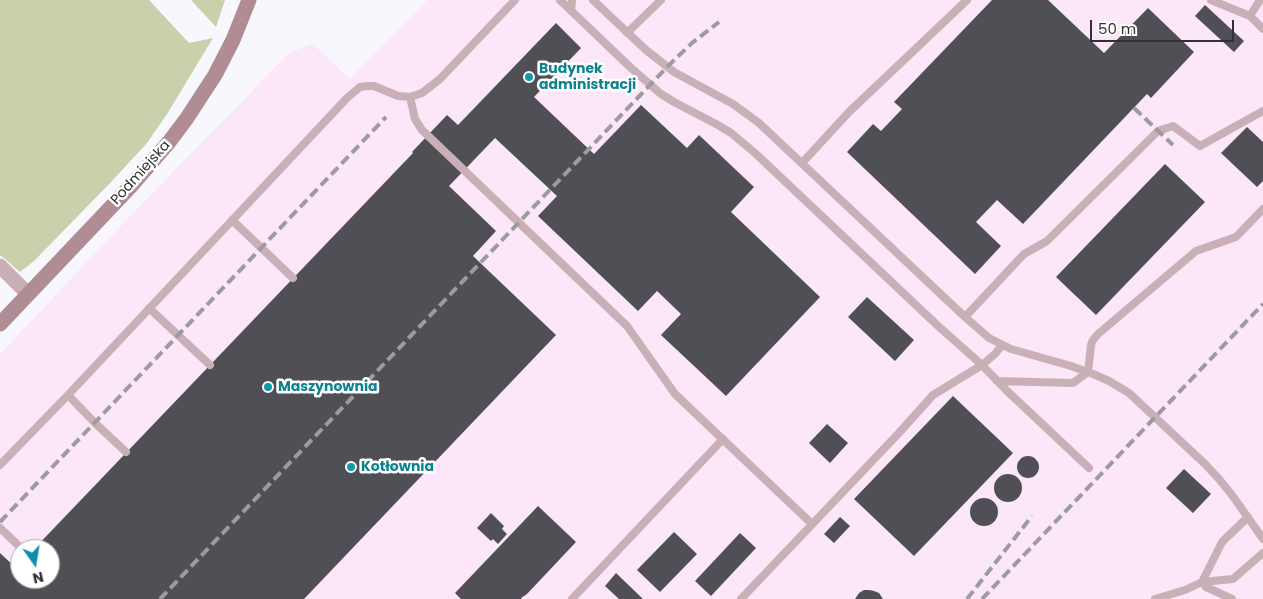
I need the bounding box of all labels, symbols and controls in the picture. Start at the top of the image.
scale bar [1093,10,1237,42]
text: 50 m [1098,18,1136,39]
place label: Budynek administracji [539,61,636,94]
marker: Budynek administracji [523,71,535,83]
street label: Podmiejska [108,137,174,209]
place label: Maszynownia [278,379,378,395]
marker: Maszynownia [262,381,274,393]
place label: Kotłownia [361,459,434,475]
marker: Kotłownia [345,461,357,473]
north arrow [10,539,60,589]
text: N [31,567,46,589]

